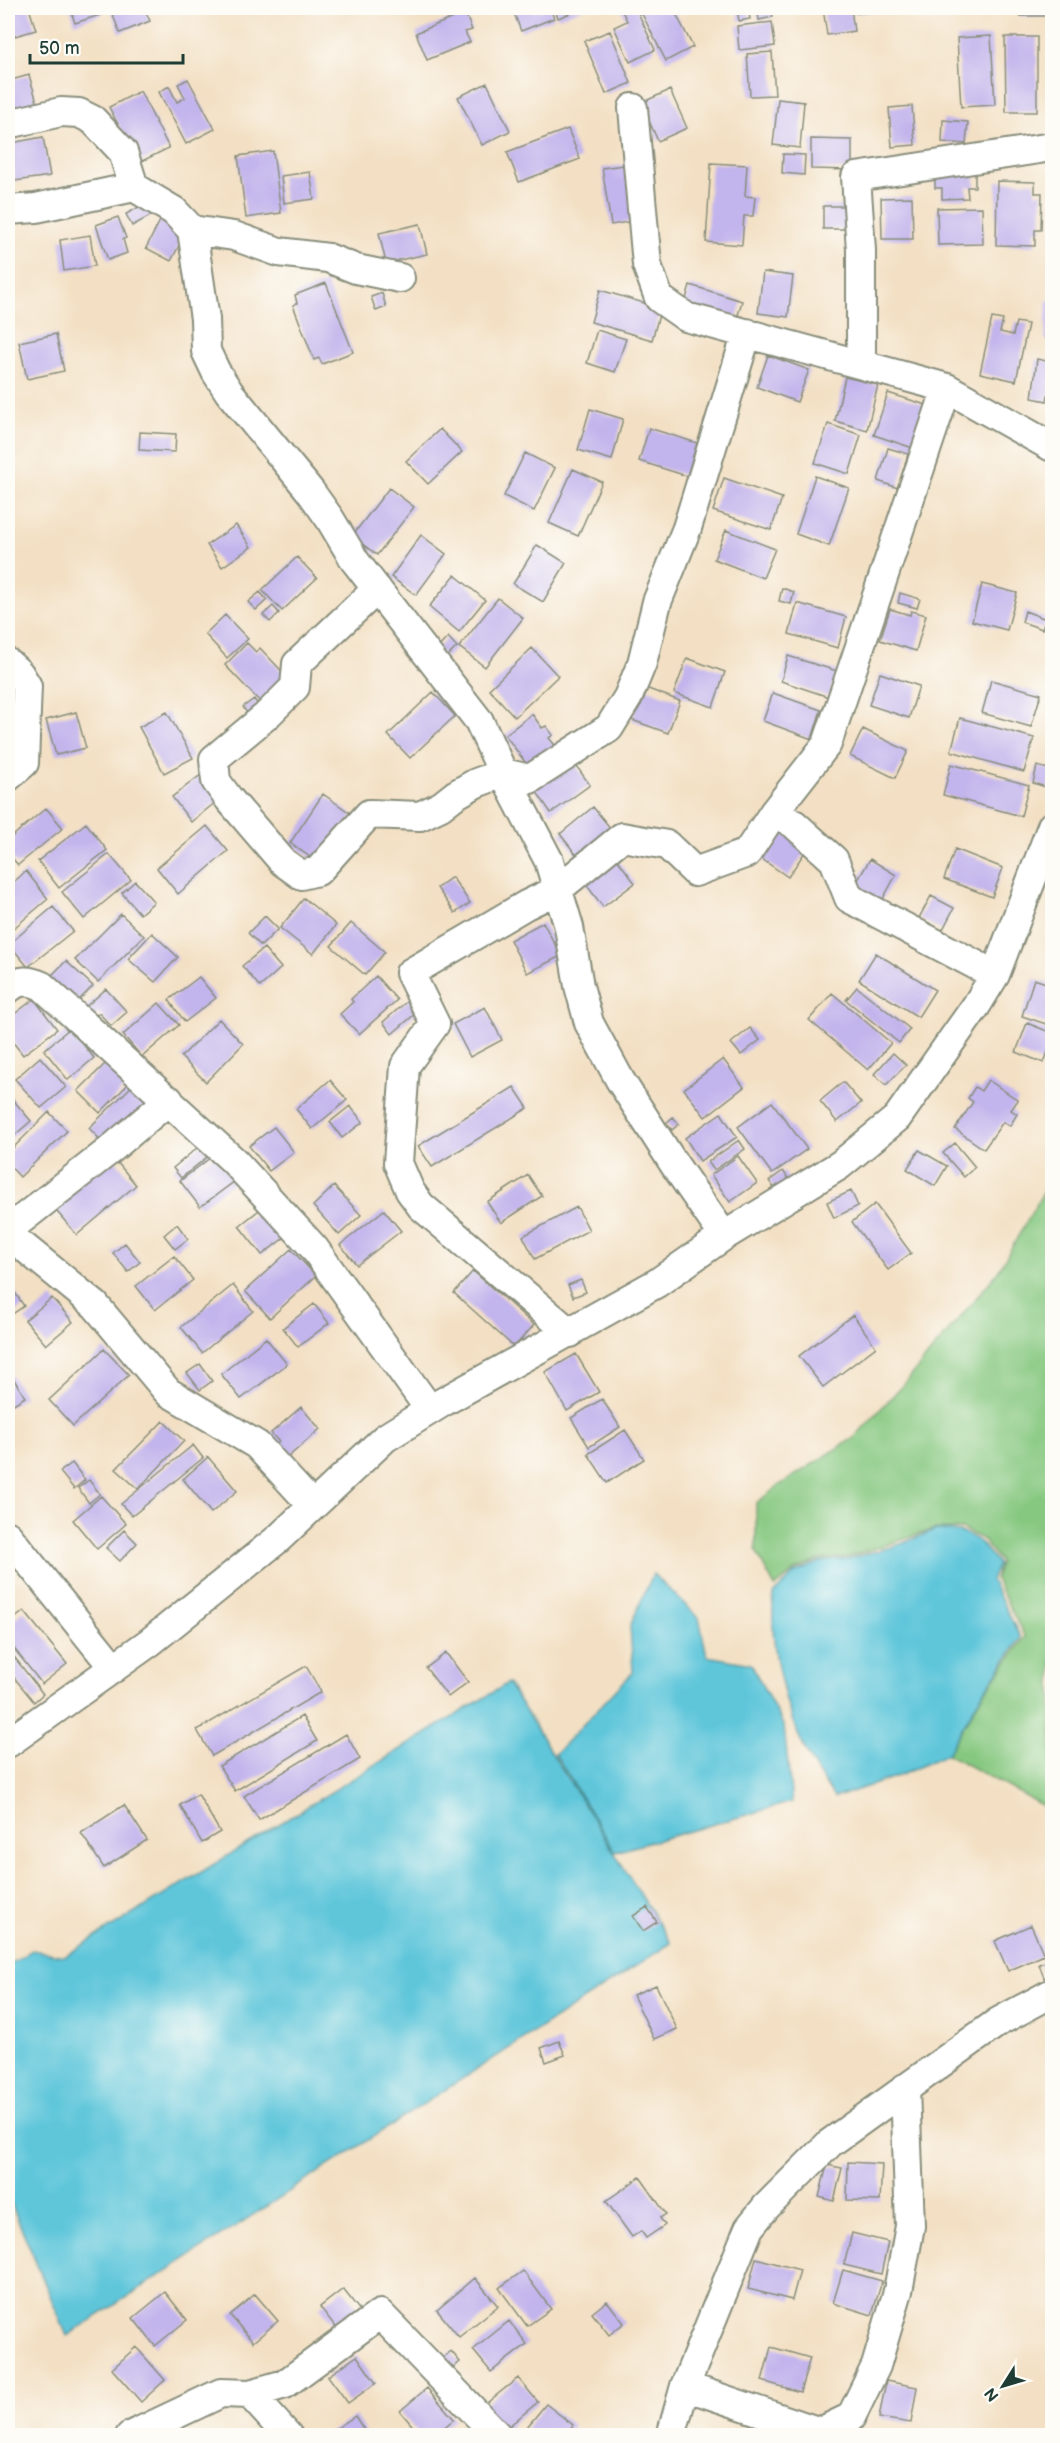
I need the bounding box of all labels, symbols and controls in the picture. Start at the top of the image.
scale bar [30,27,183,65]
text: 50 m [39,38,80,59]
north arrow [973,2356,1033,2416]
text: N [981,2384,1003,2405]

